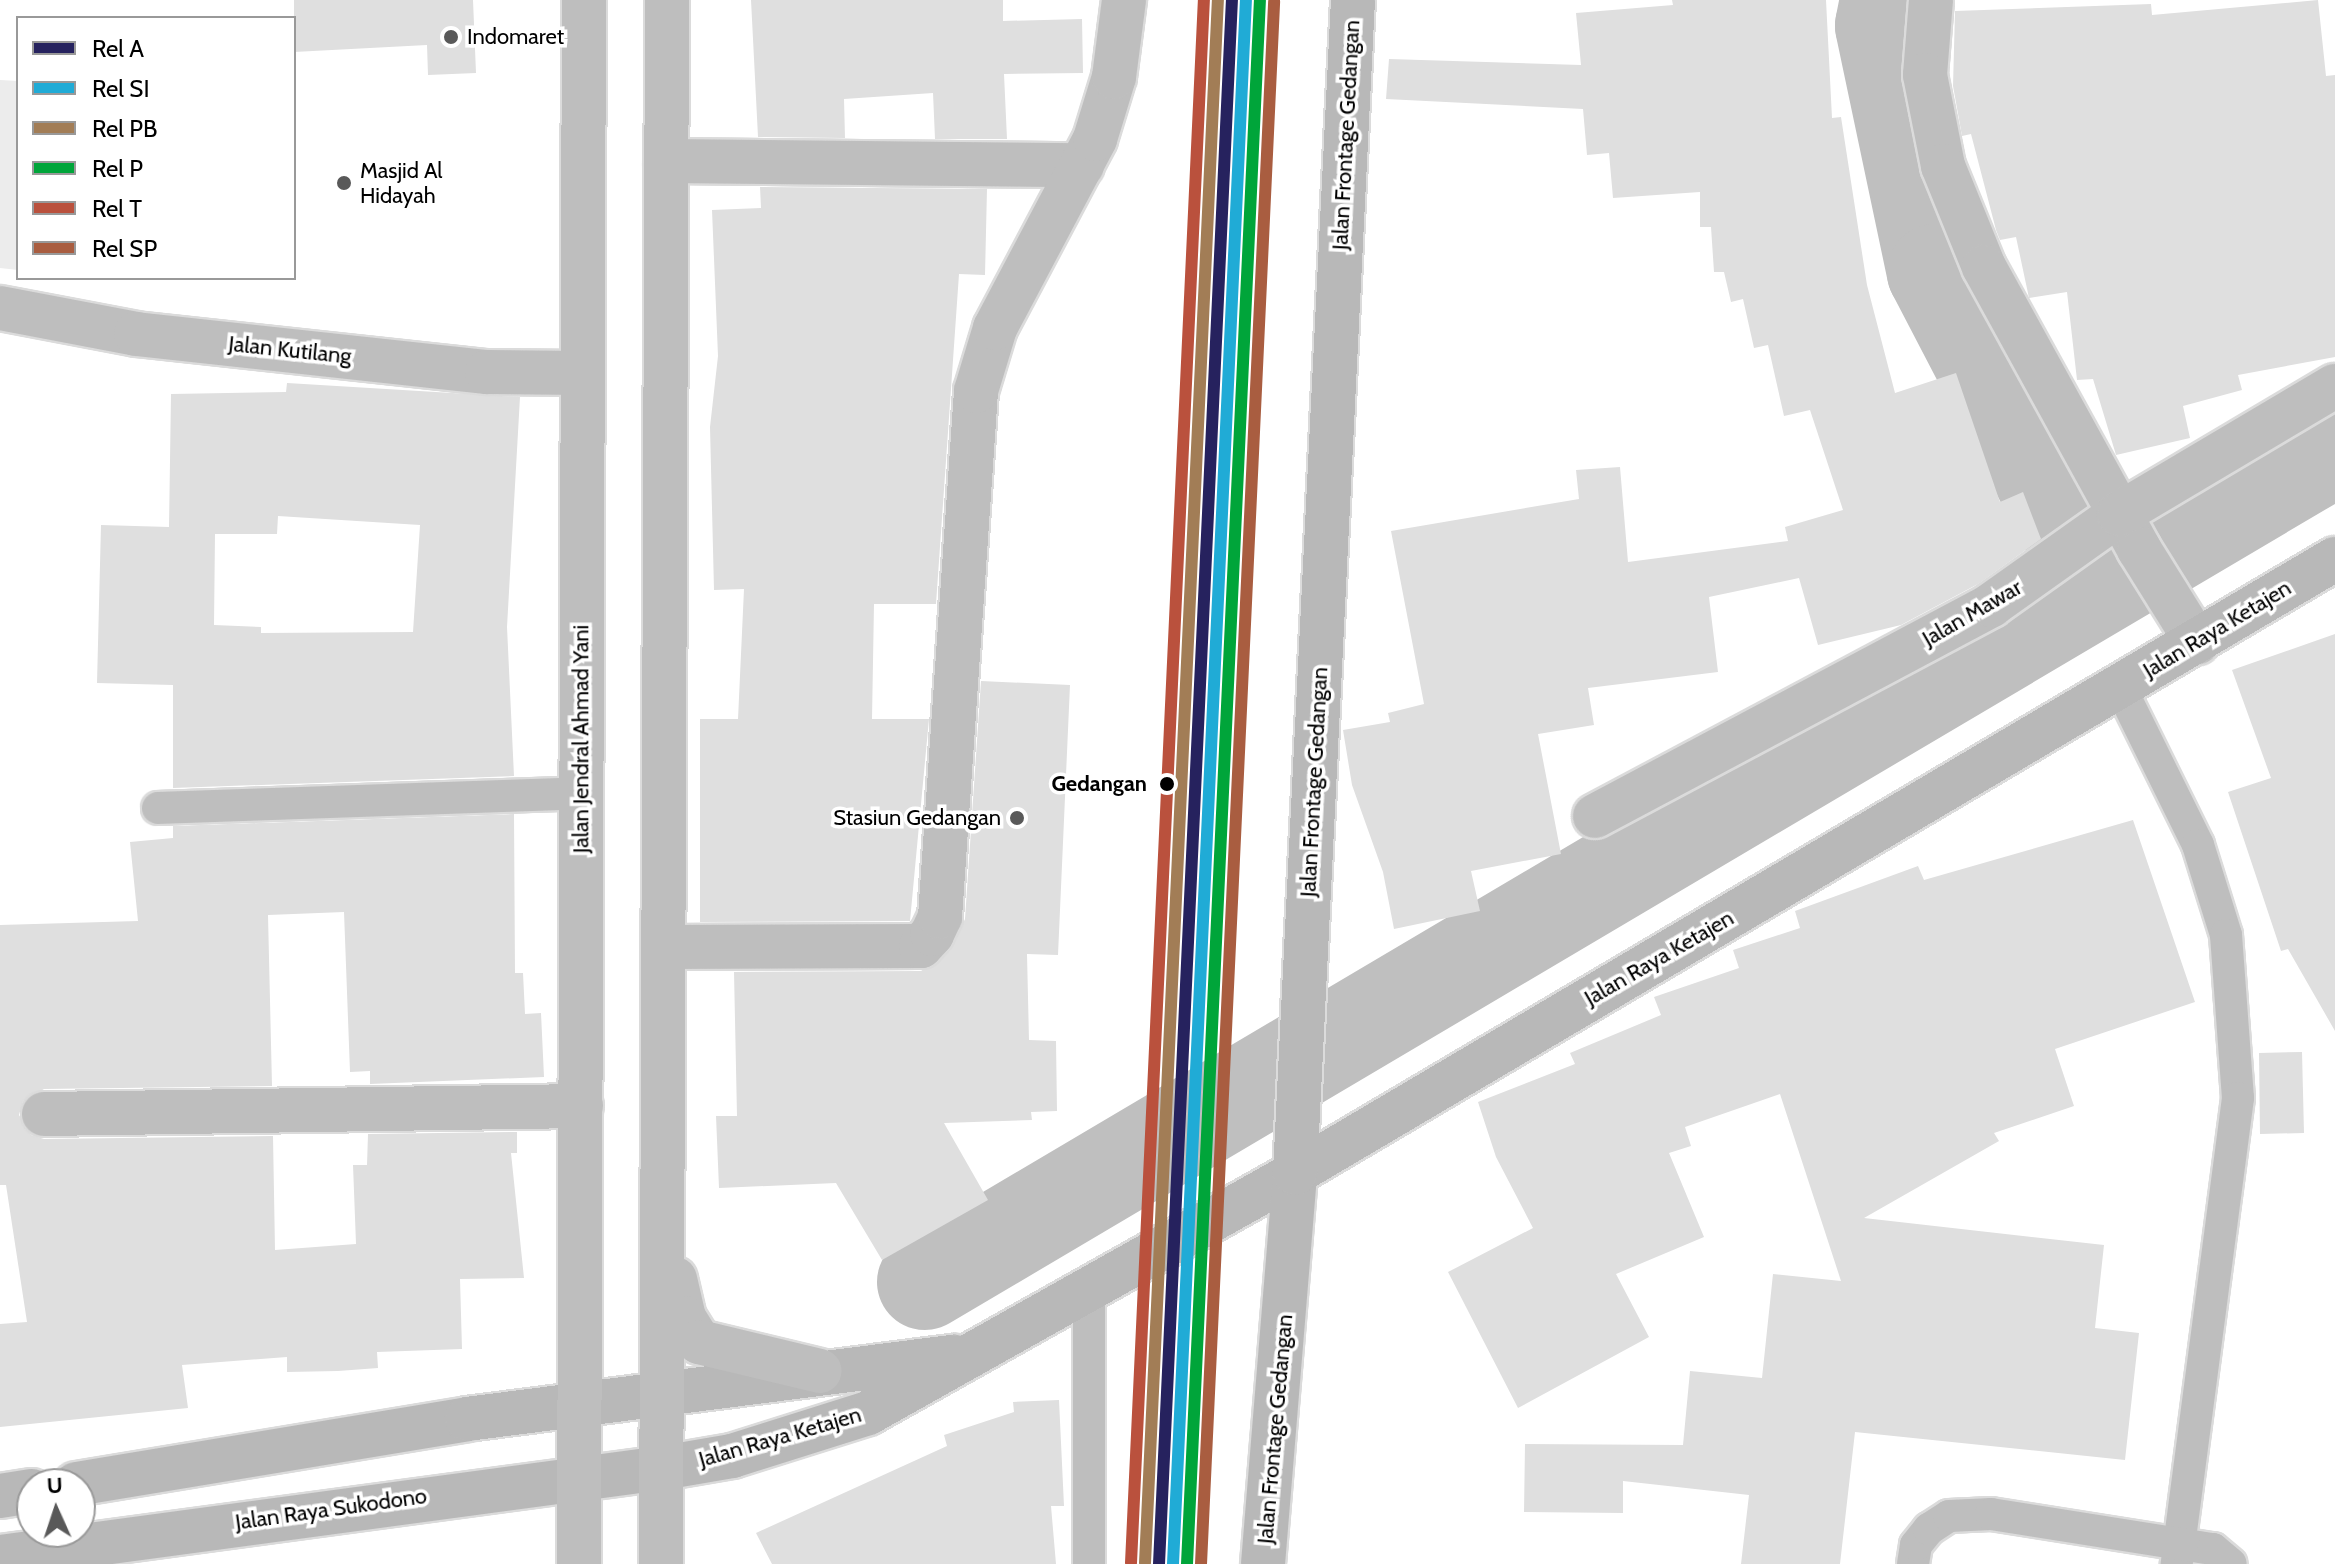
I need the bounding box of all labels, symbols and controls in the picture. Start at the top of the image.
legend [16,16,296,280]
street label: Jalan Frontage Gedangan [1327,19,1365,251]
place label: Indomaret [467,24,564,50]
marker: Indomaret [442,28,460,46]
text: Rel A [92,34,144,63]
text: Rel SI [92,74,150,103]
text: Rel PB [92,114,157,143]
text: Rel P [92,154,143,183]
place label: Masjid Al Hidayah [360,157,442,208]
marker: Masjid Al Hidayah [335,174,353,192]
text: Rel T [92,194,142,223]
text: Rel SP [92,234,157,263]
street label: Jalan Kutilang [227,330,353,370]
street label: Jalan Mawar [1918,574,2026,652]
street label: Jalan Raya Ketajen [2138,574,2296,684]
street label: Jalan Jendral Ahmad Yani [568,625,594,853]
street label: Jalan Frontage Gedangan [1295,666,1333,898]
place label: Gedangan [1051,771,1147,797]
marker: Gedangan [1154,771,1180,797]
place label: Stasiun Gedangan [833,805,1001,831]
marker: Stasiun Gedangan [1008,809,1026,827]
street label: Jalan Raya Ketajen [1580,905,1738,1011]
street label: Jalan Frontage Gedangan [1252,1313,1298,1545]
street label: Jalan Raya Ketajen [696,1401,864,1473]
north arrow [16,1468,96,1548]
text: U [46,1472,63,1499]
street label: Jalan Raya Sukodono [234,1482,428,1536]

